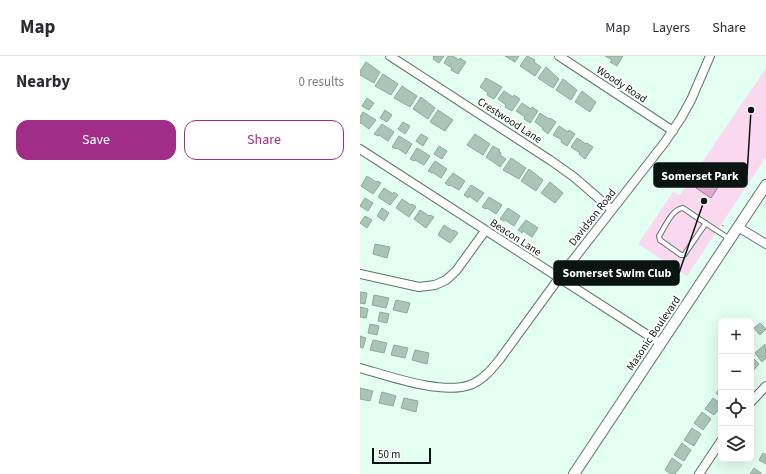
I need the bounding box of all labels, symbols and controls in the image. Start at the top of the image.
text: Map [20,14,55,41]
text: Map [605,18,630,38]
text: Layers [652,18,690,38]
text: Share [712,18,746,38]
street label: Woody Road [593,62,650,106]
text: Nearby [16,70,70,94]
text: 0 results [299,73,344,91]
street label: Crestwood Lane [475,94,545,147]
button: Save [16,120,176,160]
button: Share [184,120,344,160]
callout: Somerset Park [654,163,747,187]
text: Somerset Park [661,168,739,185]
street label: Davidson Road [565,186,619,249]
street label: Beacon Lane [487,215,545,260]
callout: Somerset Swim Club [554,261,679,285]
text: Somerset Swim Club [562,265,672,282]
street label: Masonic Boulevard [623,293,684,374]
map controls [718,318,754,462]
button: + [718,318,754,354]
button: − [718,354,754,390]
button: locate [718,390,754,426]
button: layers [718,426,754,462]
scale bar [372,446,431,465]
text: 50 m [378,447,400,462]

